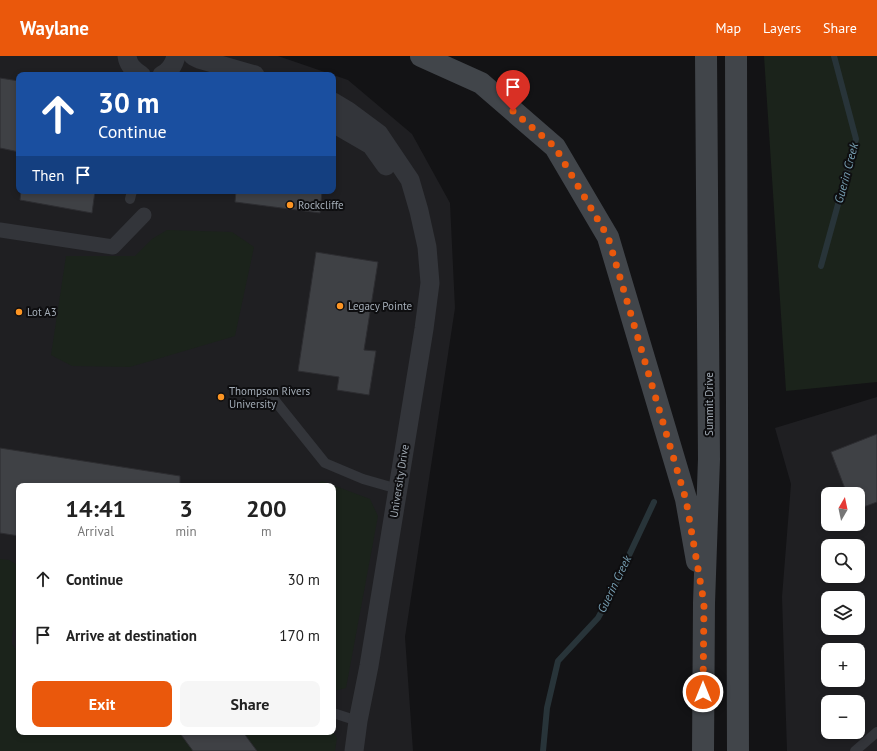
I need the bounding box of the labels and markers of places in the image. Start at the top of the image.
pin [496,70,530,111]
place label: Rockcliffe [298,198,344,212]
marker: Rockcliffe [285,200,295,210]
place label: Legacy Pointe [348,299,413,313]
marker: Legacy Pointe [335,301,345,311]
place label: Lot A3 [27,305,57,319]
marker: Lot A3 [14,307,24,317]
place label: Thompson Rivers University [229,384,310,411]
marker: Thompson Rivers University [216,392,226,402]

